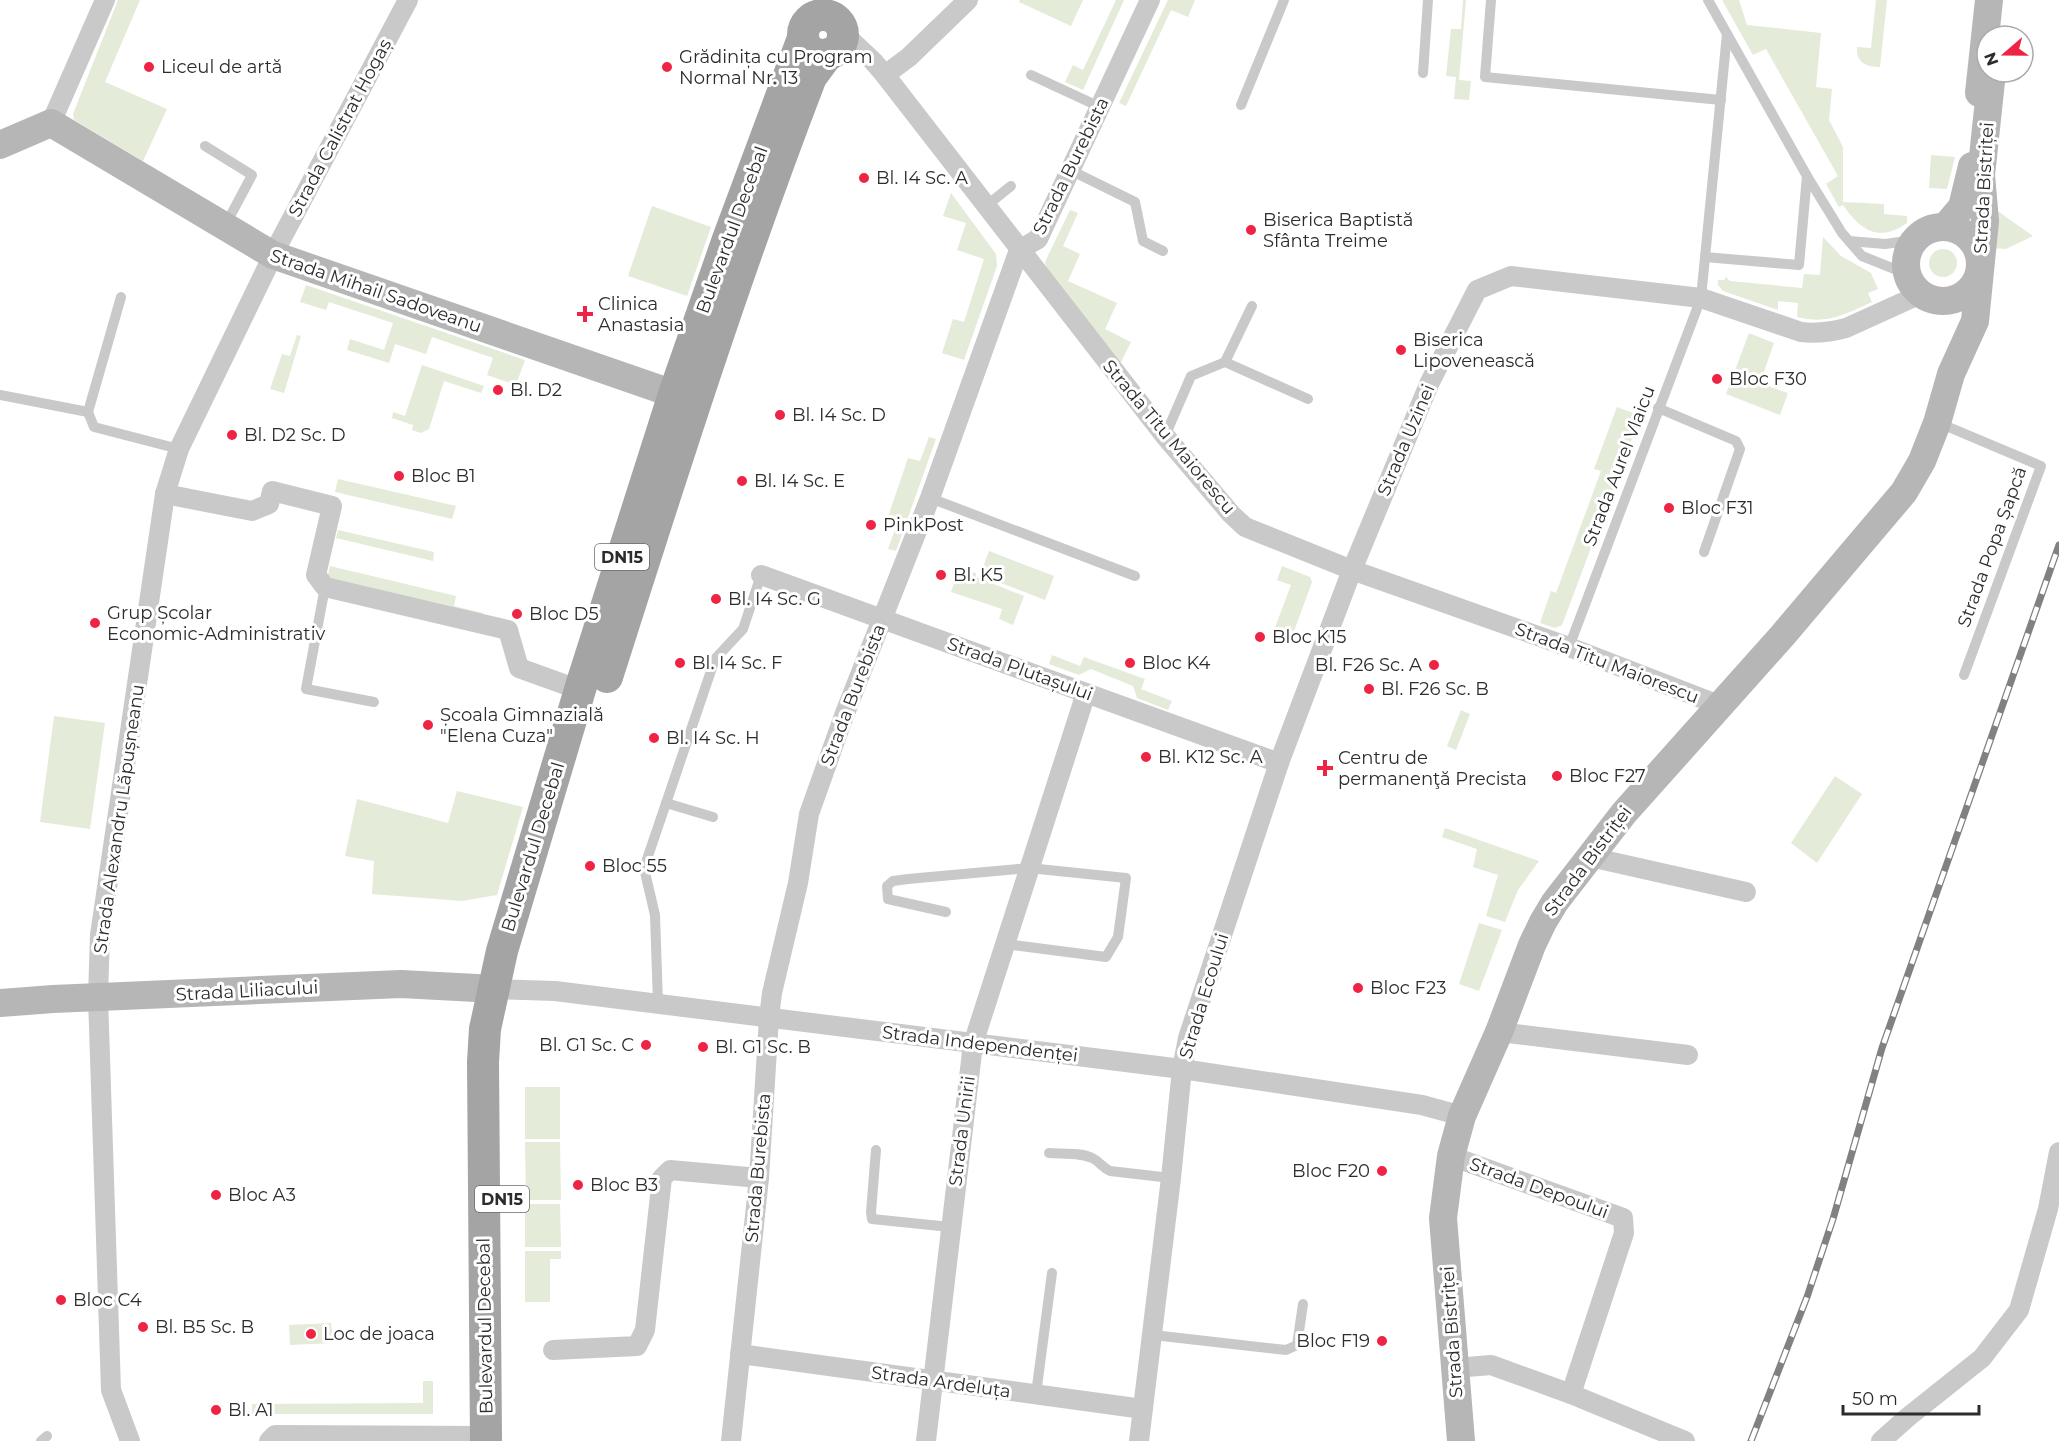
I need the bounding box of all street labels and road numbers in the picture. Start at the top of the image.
street label: Strada Calistrat Hogaș [284,35,397,221]
street label: Strada Burebista [1028,94,1114,238]
street label: Strada Bistriței [1970,122,1999,255]
street label: Bulevardul Decebal [692,143,772,317]
street label: Strada Mihail Sadoveanu [267,244,485,338]
street label: Strada Titu Maiorescu [1098,355,1240,519]
street label: Strada Uzinei [1373,381,1439,499]
street label: Strada Aurel Vlaicu [1578,383,1660,549]
street label: Strada Popa Șapcă [1953,464,2032,631]
road number: DN15 [595,544,649,570]
street label: Strada Titu Maiorescu [1512,618,1702,708]
street label: Strada Burebista [816,621,890,769]
street label: Strada Plutașului [944,632,1096,706]
street label: Strada Alexandru Lăpușneanu [89,683,150,955]
street label: Bulevardul Decebal [497,760,569,934]
street label: Strada Bistriței [1539,802,1637,921]
street label: Strada Ecoului [1174,931,1234,1061]
street label: Strada Liliacului [175,976,319,1006]
street label: Strada Independenței [881,1021,1079,1068]
street label: Strada Unirii [944,1075,980,1187]
street label: Strada Burebista [741,1092,775,1244]
street label: Strada Depoului [1467,1153,1611,1223]
road number: DN15 [475,1186,529,1212]
street label: Bulevardul Decebal [472,1238,498,1414]
street label: Strada Bistriței [1436,1265,1469,1399]
street label: Strada Ardeluța [870,1361,1012,1404]

